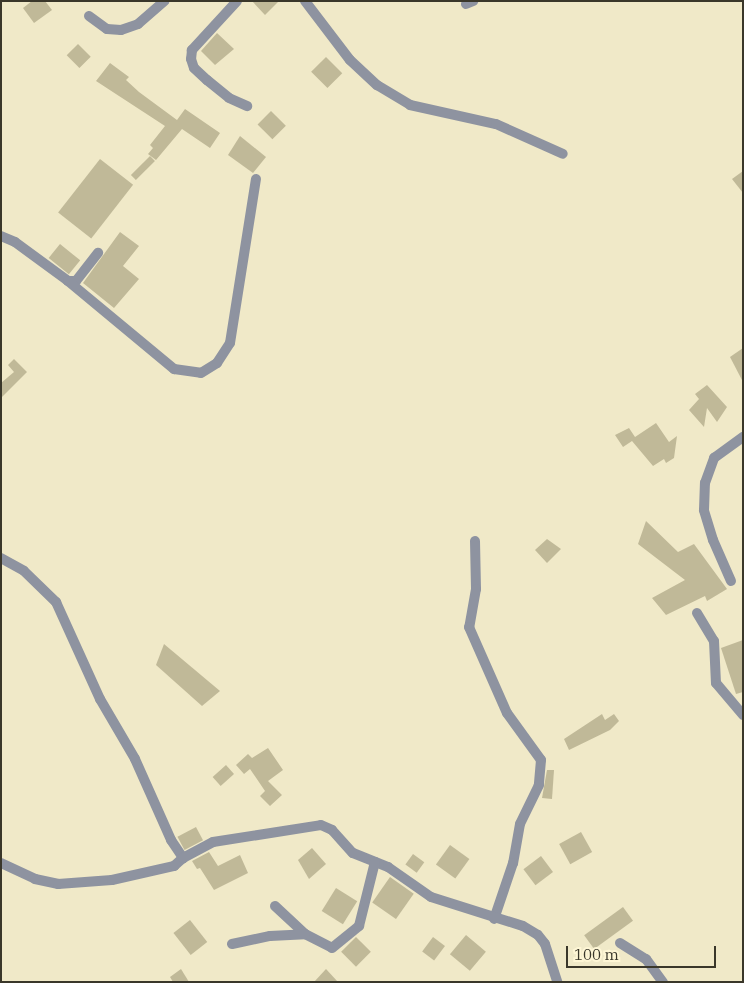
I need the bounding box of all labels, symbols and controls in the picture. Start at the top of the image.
scale bar [569,936,719,968]
text: 100 m [574,945,619,964]

